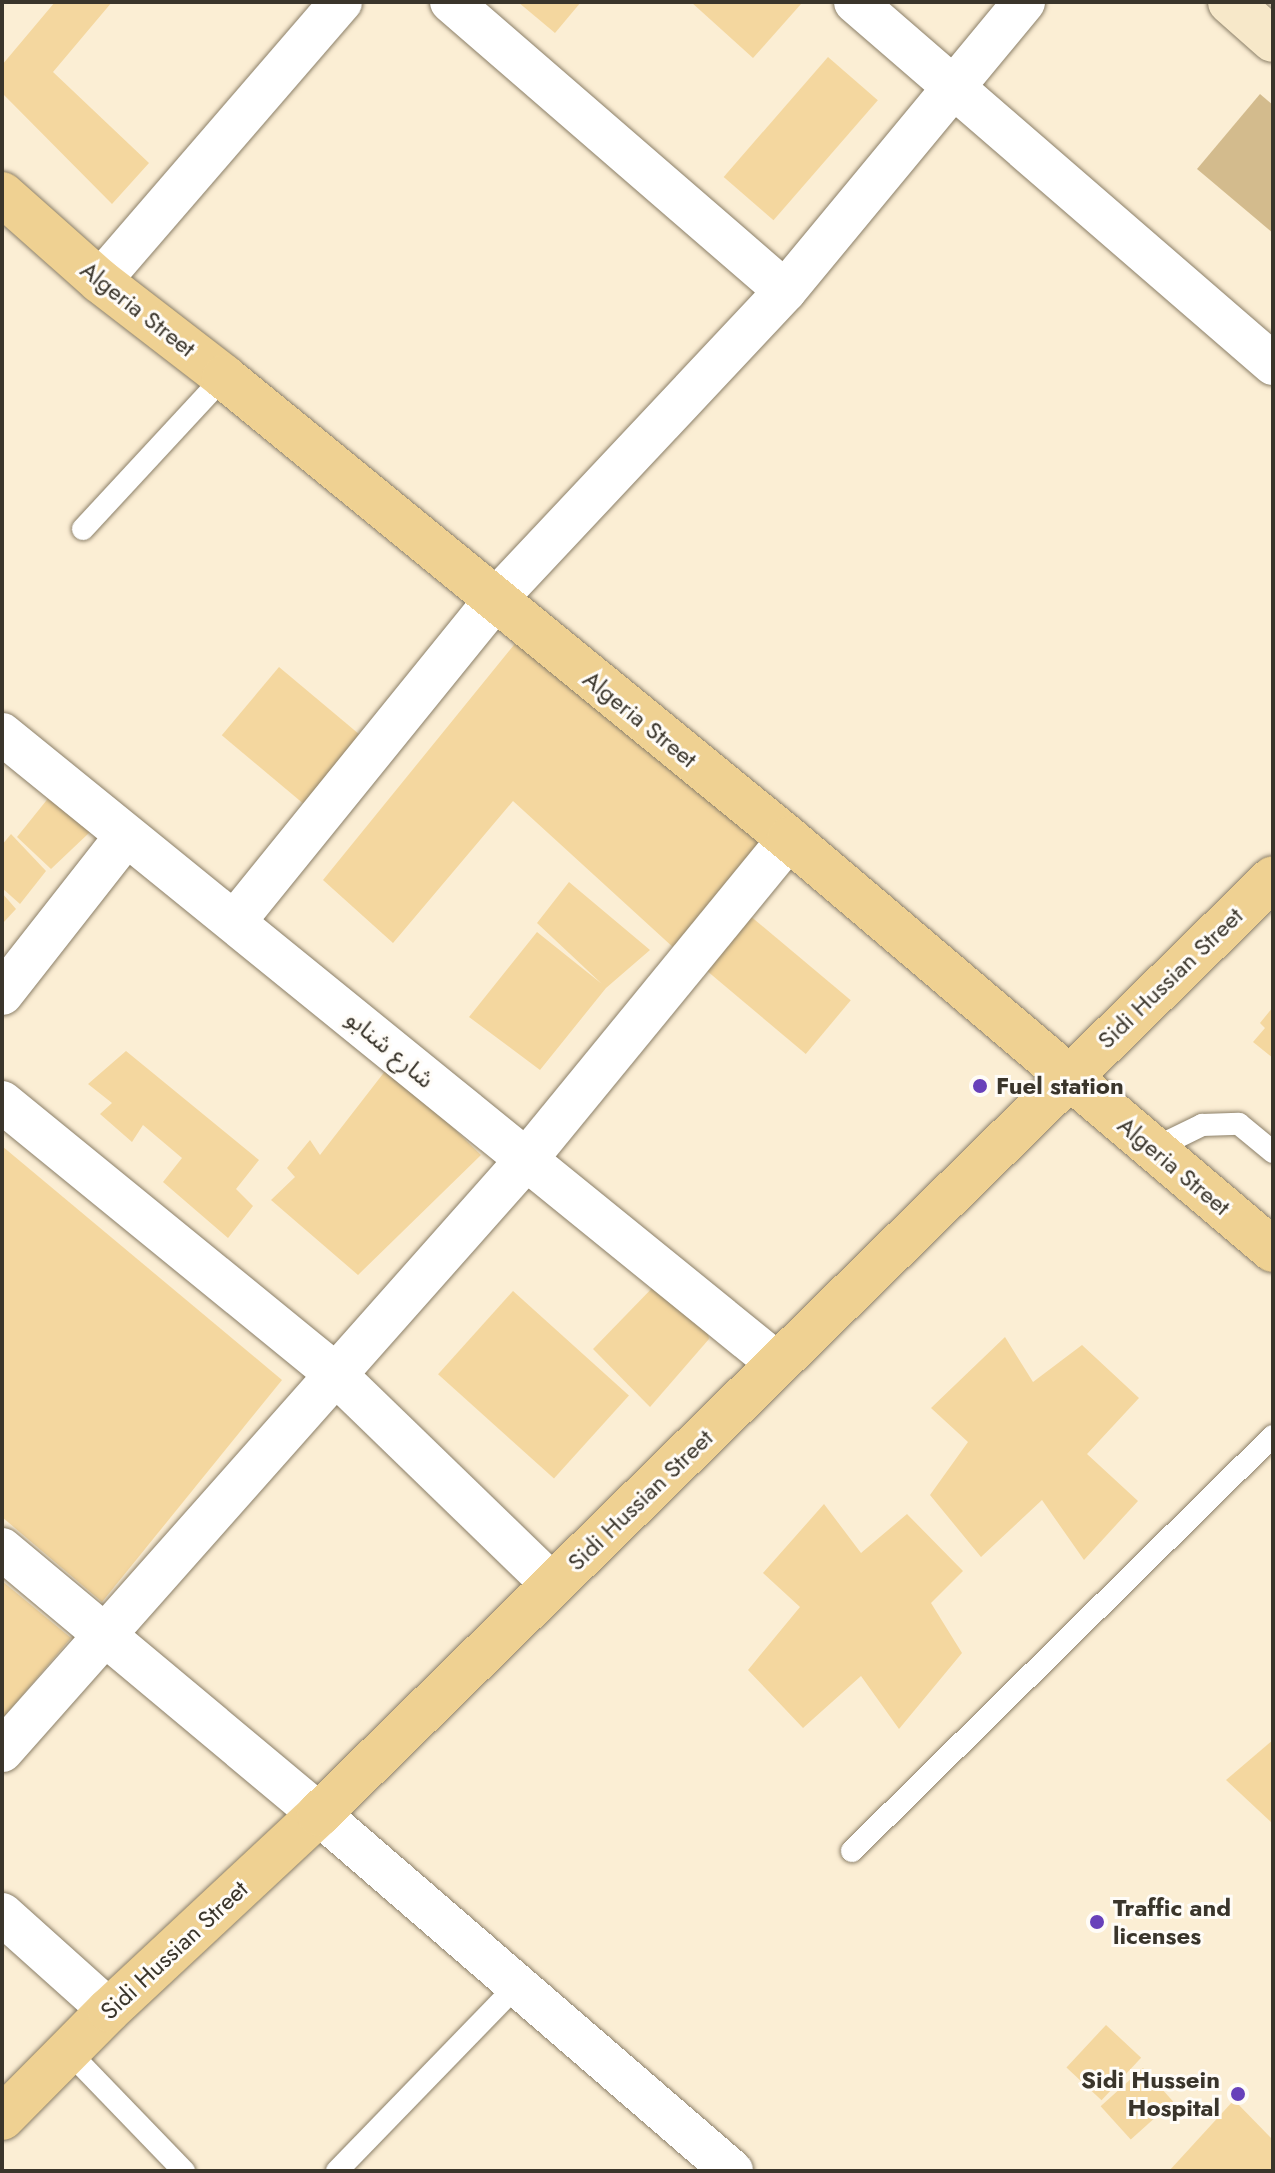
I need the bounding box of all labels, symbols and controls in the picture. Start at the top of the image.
street label: Algeria Street [75,255,201,363]
street label: Algeria Street [577,664,703,774]
street label: Sidi Hussian Street [1091,901,1249,1055]
street label: شارع شنابو [340,1004,440,1094]
place label: Fuel station [996,1072,1124,1100]
marker: Fuel station [971,1077,989,1095]
street label: Algeria Street [1112,1111,1236,1221]
street label: Sidi Hussian Street [561,1423,719,1577]
street label: Sidi Hussian Street [95,1875,253,2025]
place label: Traffic and licenses [1113,1894,1231,1950]
marker: Traffic and licenses [1088,1913,1106,1931]
place label: Sidi Hussein Hospital [1081,2066,1220,2122]
marker: Sidi Hussein Hospital [1227,2083,1249,2105]

